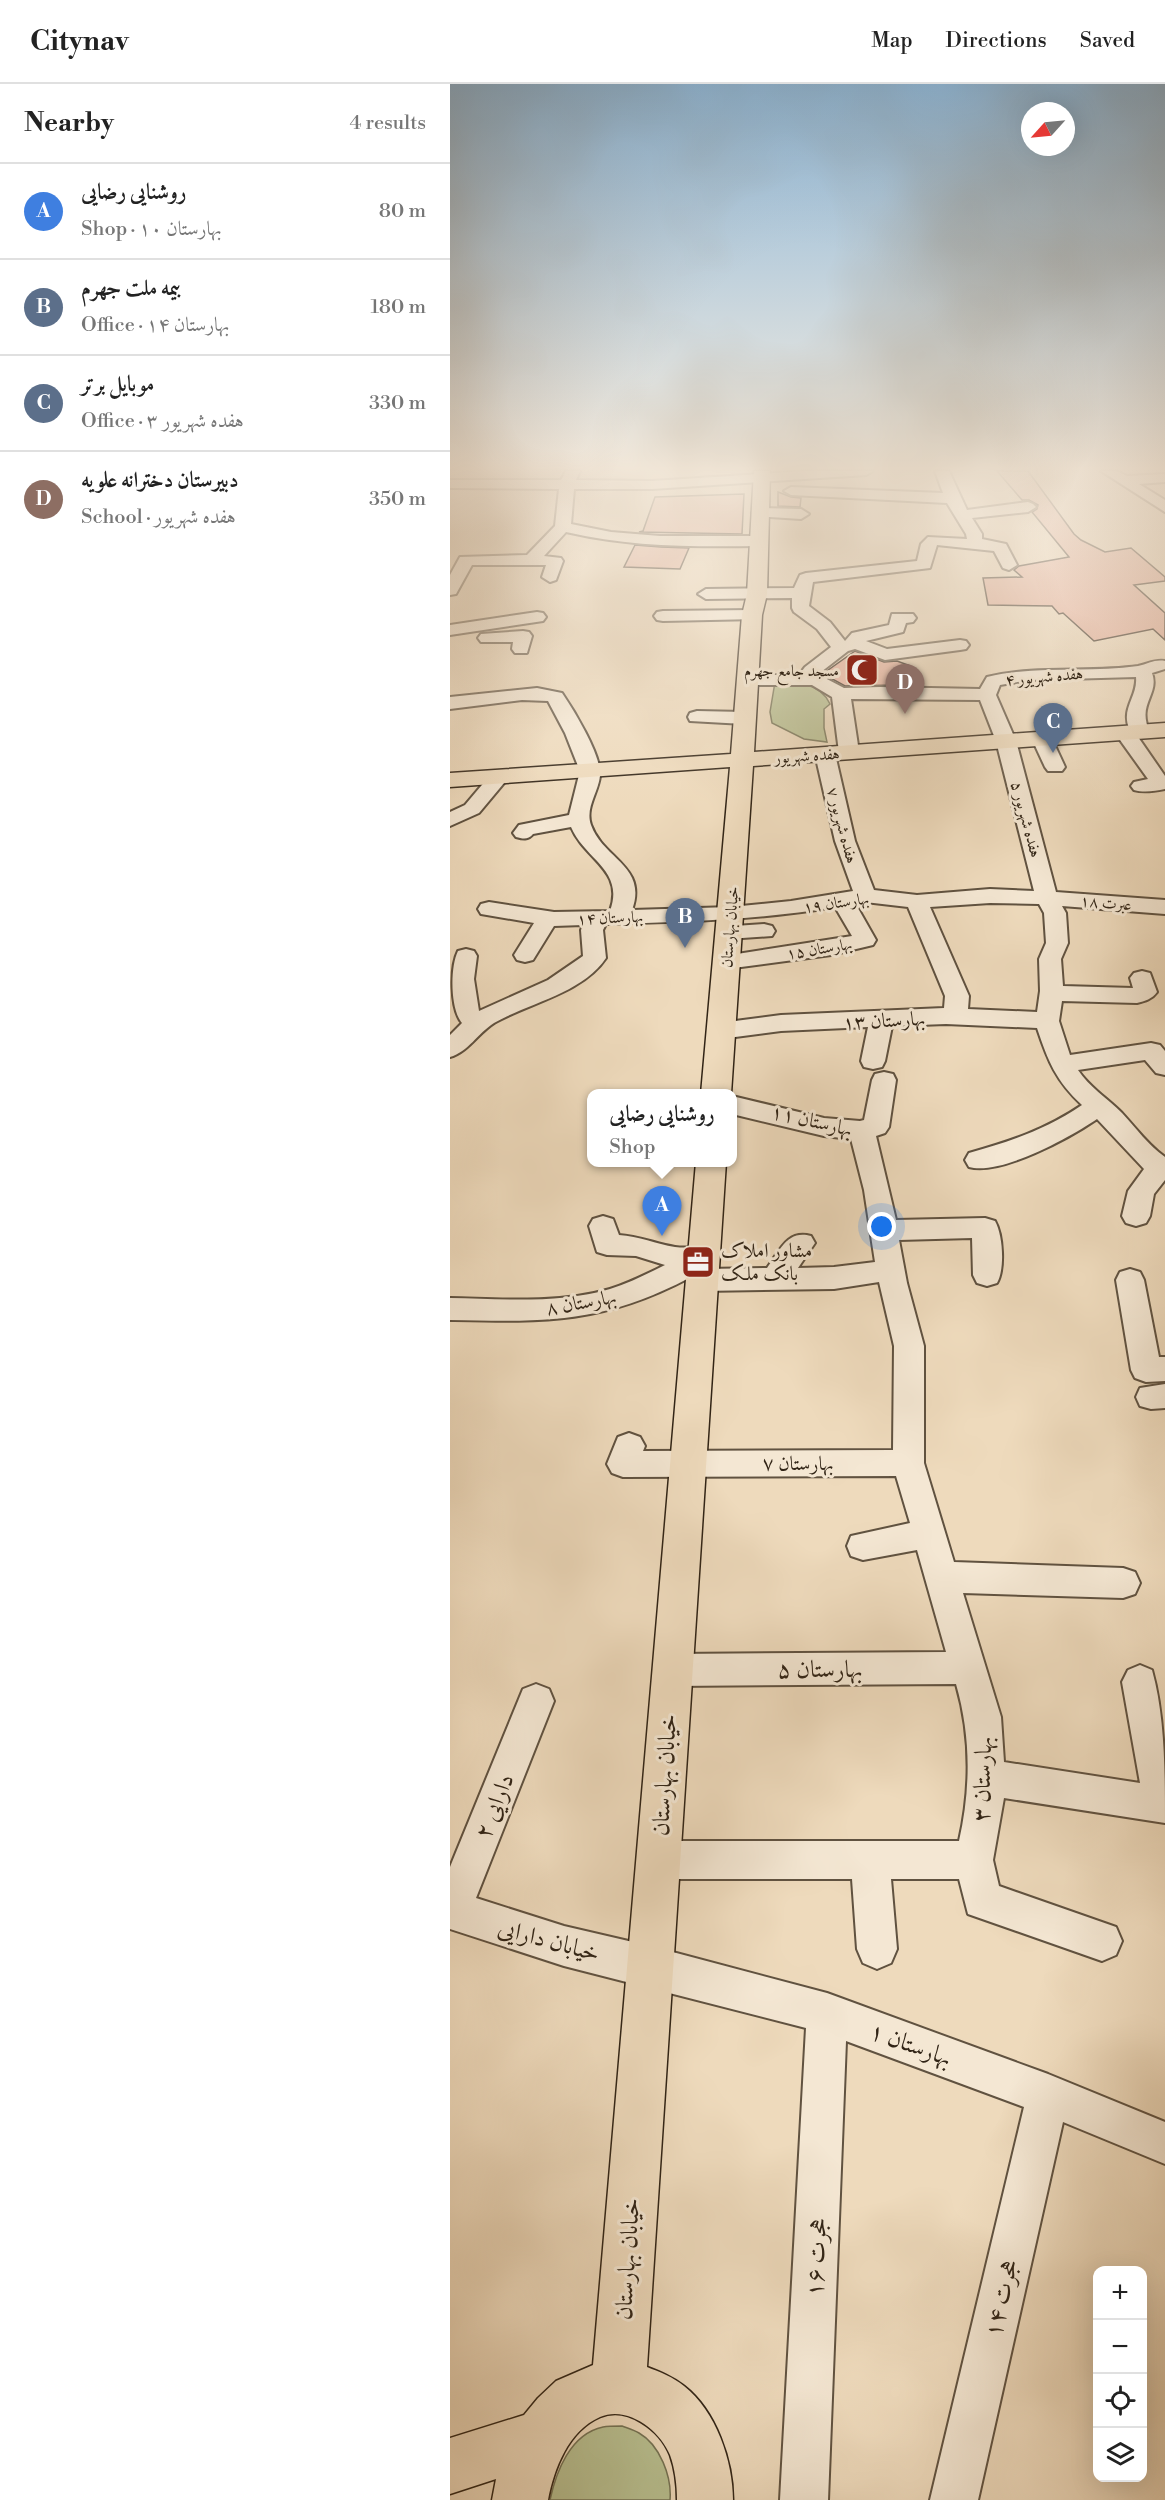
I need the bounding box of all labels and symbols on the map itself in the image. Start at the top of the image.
north arrow [1021,102,1075,156]
mosque icon: مسجد جامع جهرم [844,652,880,688]
place label: مسجد جامع جهرم [744,661,839,686]
pin: D [886,664,924,714]
street label: هفده شهریور ۴ [1004,664,1084,690]
pin: C [1034,704,1072,753]
street label: هفده شهریور [772,744,840,768]
street label: هفده شهریور ۵ [1006,779,1046,859]
street label: هفده شهریور ۷ [822,785,862,865]
street label: خیابان بهارستان [716,886,744,969]
street label: بهارستان ۱۹ [802,888,870,918]
street label: عبرت ۱۸ [1079,891,1133,915]
pin: B [666,898,704,948]
street label: بهارستان ۱۴ [577,907,644,929]
street label: بهارستان ۱۵ [785,934,854,964]
street label: بهارستان ۱۳ [842,1007,926,1036]
street label: بهارستان ۱۱ [768,1100,855,1143]
pin: A [642,1186,682,1236]
your location [867,1212,896,1241]
place label: مشاور املاک بانک ملک [721,1239,812,1287]
office icon: مشاور املاک بانک ملک [680,1244,716,1280]
street label: بهارستان ۸ [544,1285,619,1322]
street label: بهارستان ۷ [762,1452,834,1477]
street label: بهارستان ۵ [777,1655,863,1685]
street label: خیابان بهارستان [646,1713,684,1837]
street label: بهارستان ۳ [967,1736,999,1822]
street label: دارایی ۲ [468,1770,521,1843]
street label: خیابان دارایی [495,1913,603,1969]
street label: بهارستان ۱ [865,2016,956,2074]
street label: خیابان بهارستان [609,2197,647,2321]
street label: هجرت ۱۶ [800,2217,834,2297]
street label: هجرت ۱۴ [978,2256,1025,2340]

